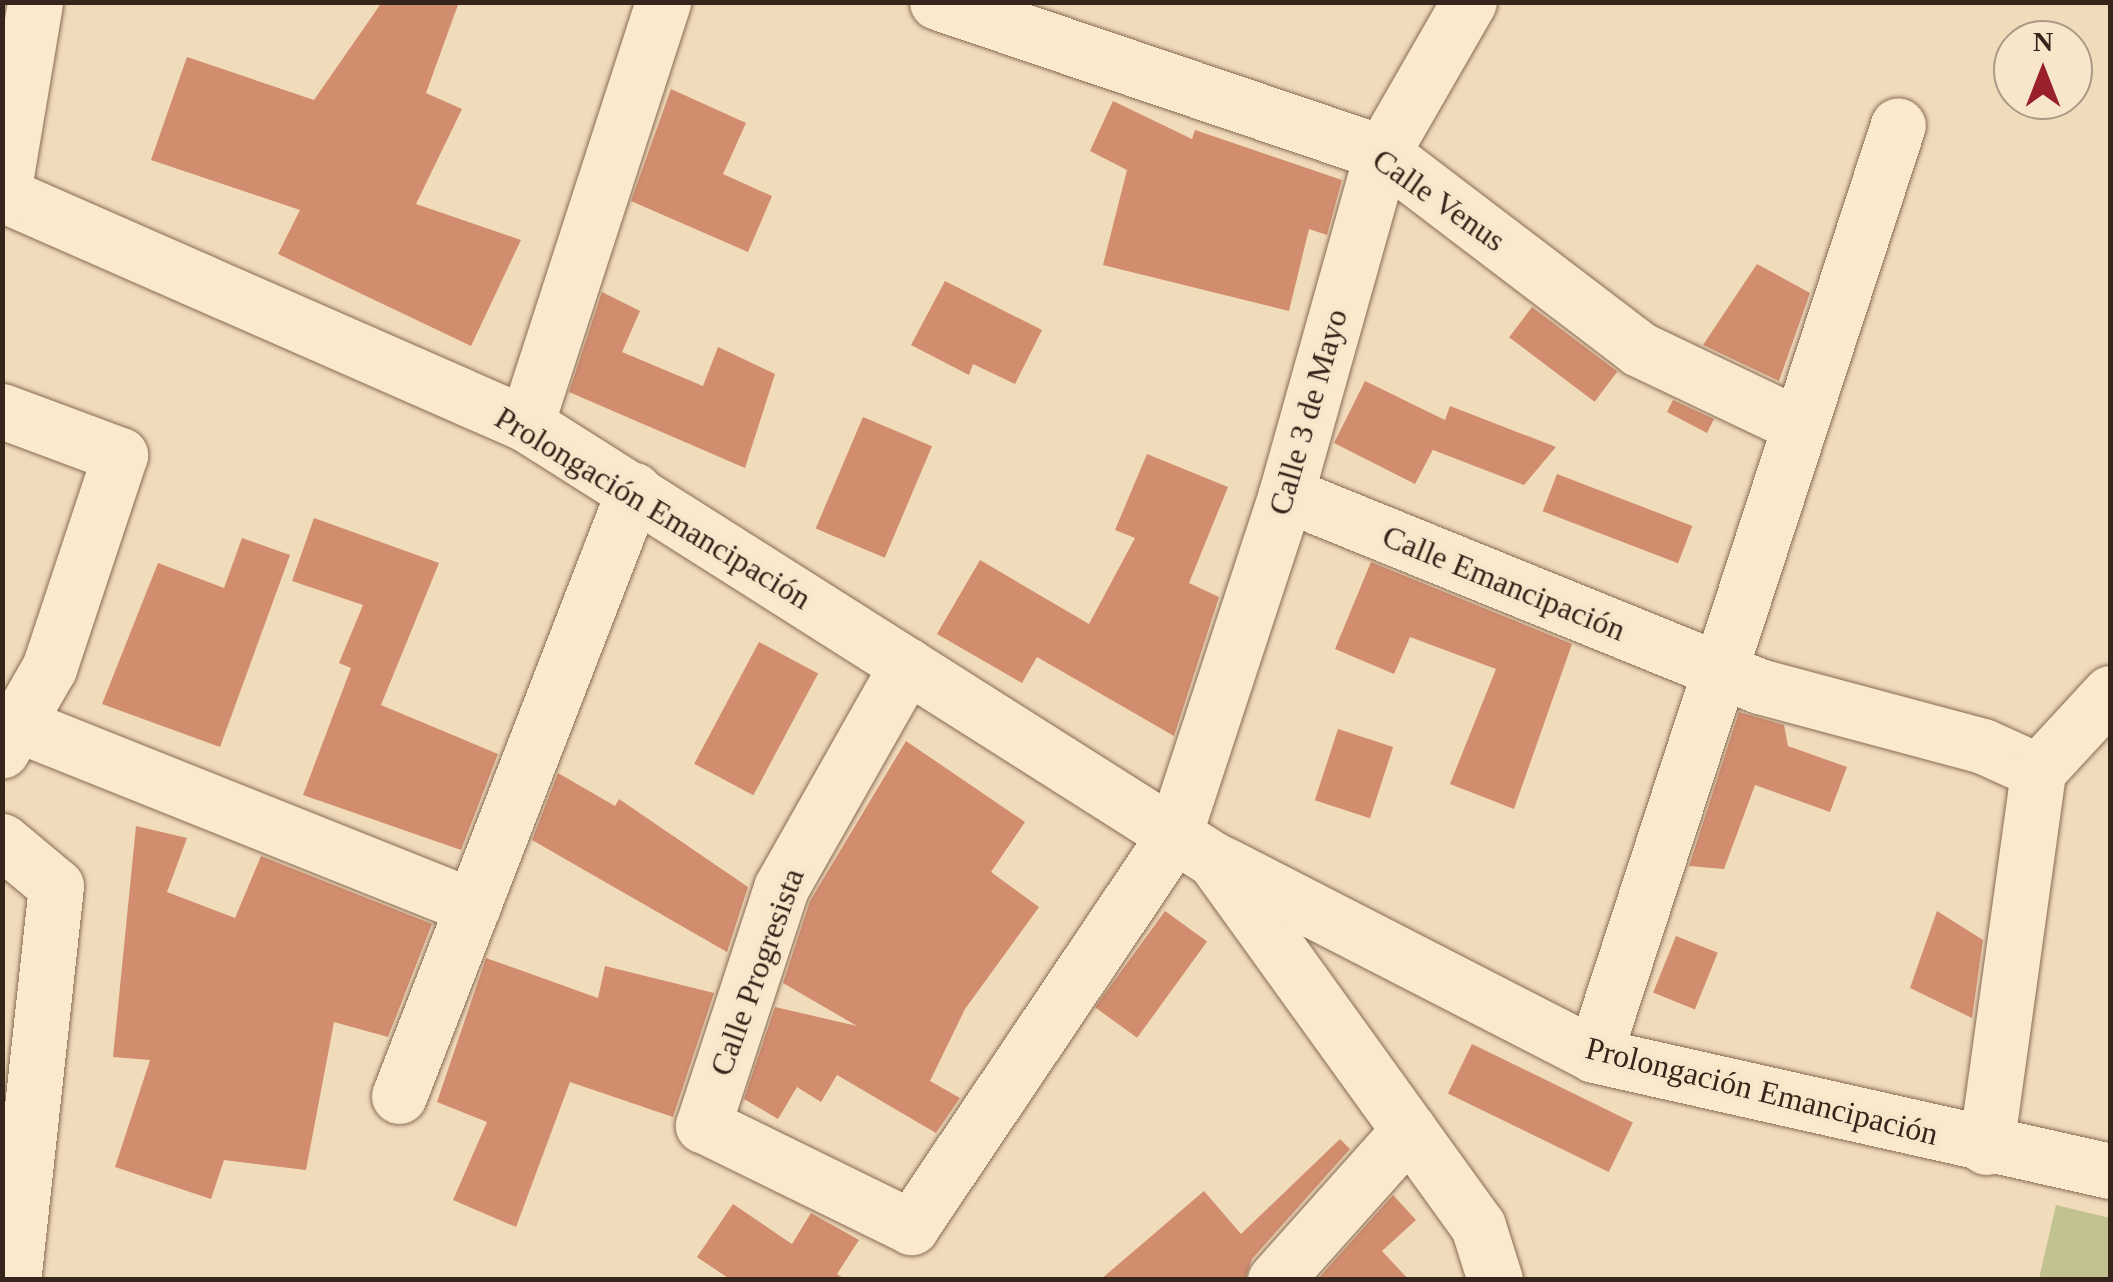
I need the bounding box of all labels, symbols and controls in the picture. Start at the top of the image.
north arrow [1993,20,2093,120]
text: N [2033,26,2053,57]
street label: Calle Venus [1365,140,1513,260]
street label: Calle 3 de Mayo [1260,305,1356,519]
street label: Prolongación Emancipación [488,398,818,618]
street label: Calle Emancipación [1377,517,1631,649]
street label: Calle Progresista [702,863,812,1081]
street label: Prolongación Emancipación [1582,1029,1942,1153]

